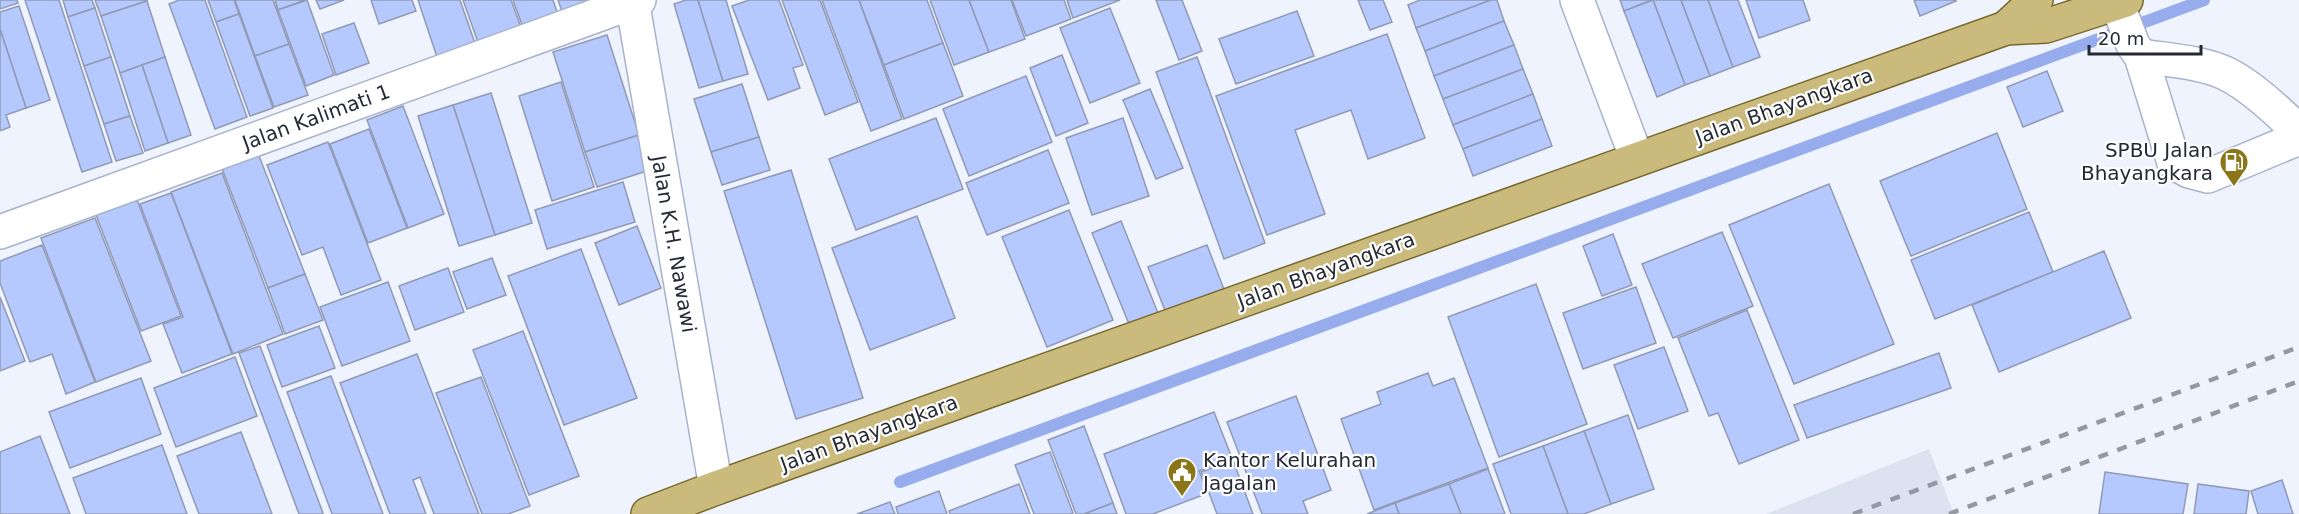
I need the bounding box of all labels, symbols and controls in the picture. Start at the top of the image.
scale bar [2089,18,2202,56]
text: 20 m [2098,28,2144,49]
street label: Jalan Bhayangkara [1690,63,1876,150]
street label: Jalan Kalimati 1 [237,79,393,156]
place label: SPBU Jalan Bhayangkara [2081,138,2213,185]
fuel station icon: SPBU Jalan Bhayangkara [2218,146,2250,188]
street label: Jalan K.H. Nawawi [646,151,701,335]
street label: Jalan Bhayangkara [1232,227,1418,314]
street label: Jalan Bhayangkara [775,390,961,477]
place label: Kantor Kelurahan Jagalan [1201,448,1376,495]
public building icon: Kantor Kelurahan Jagalan [1166,456,1198,498]

